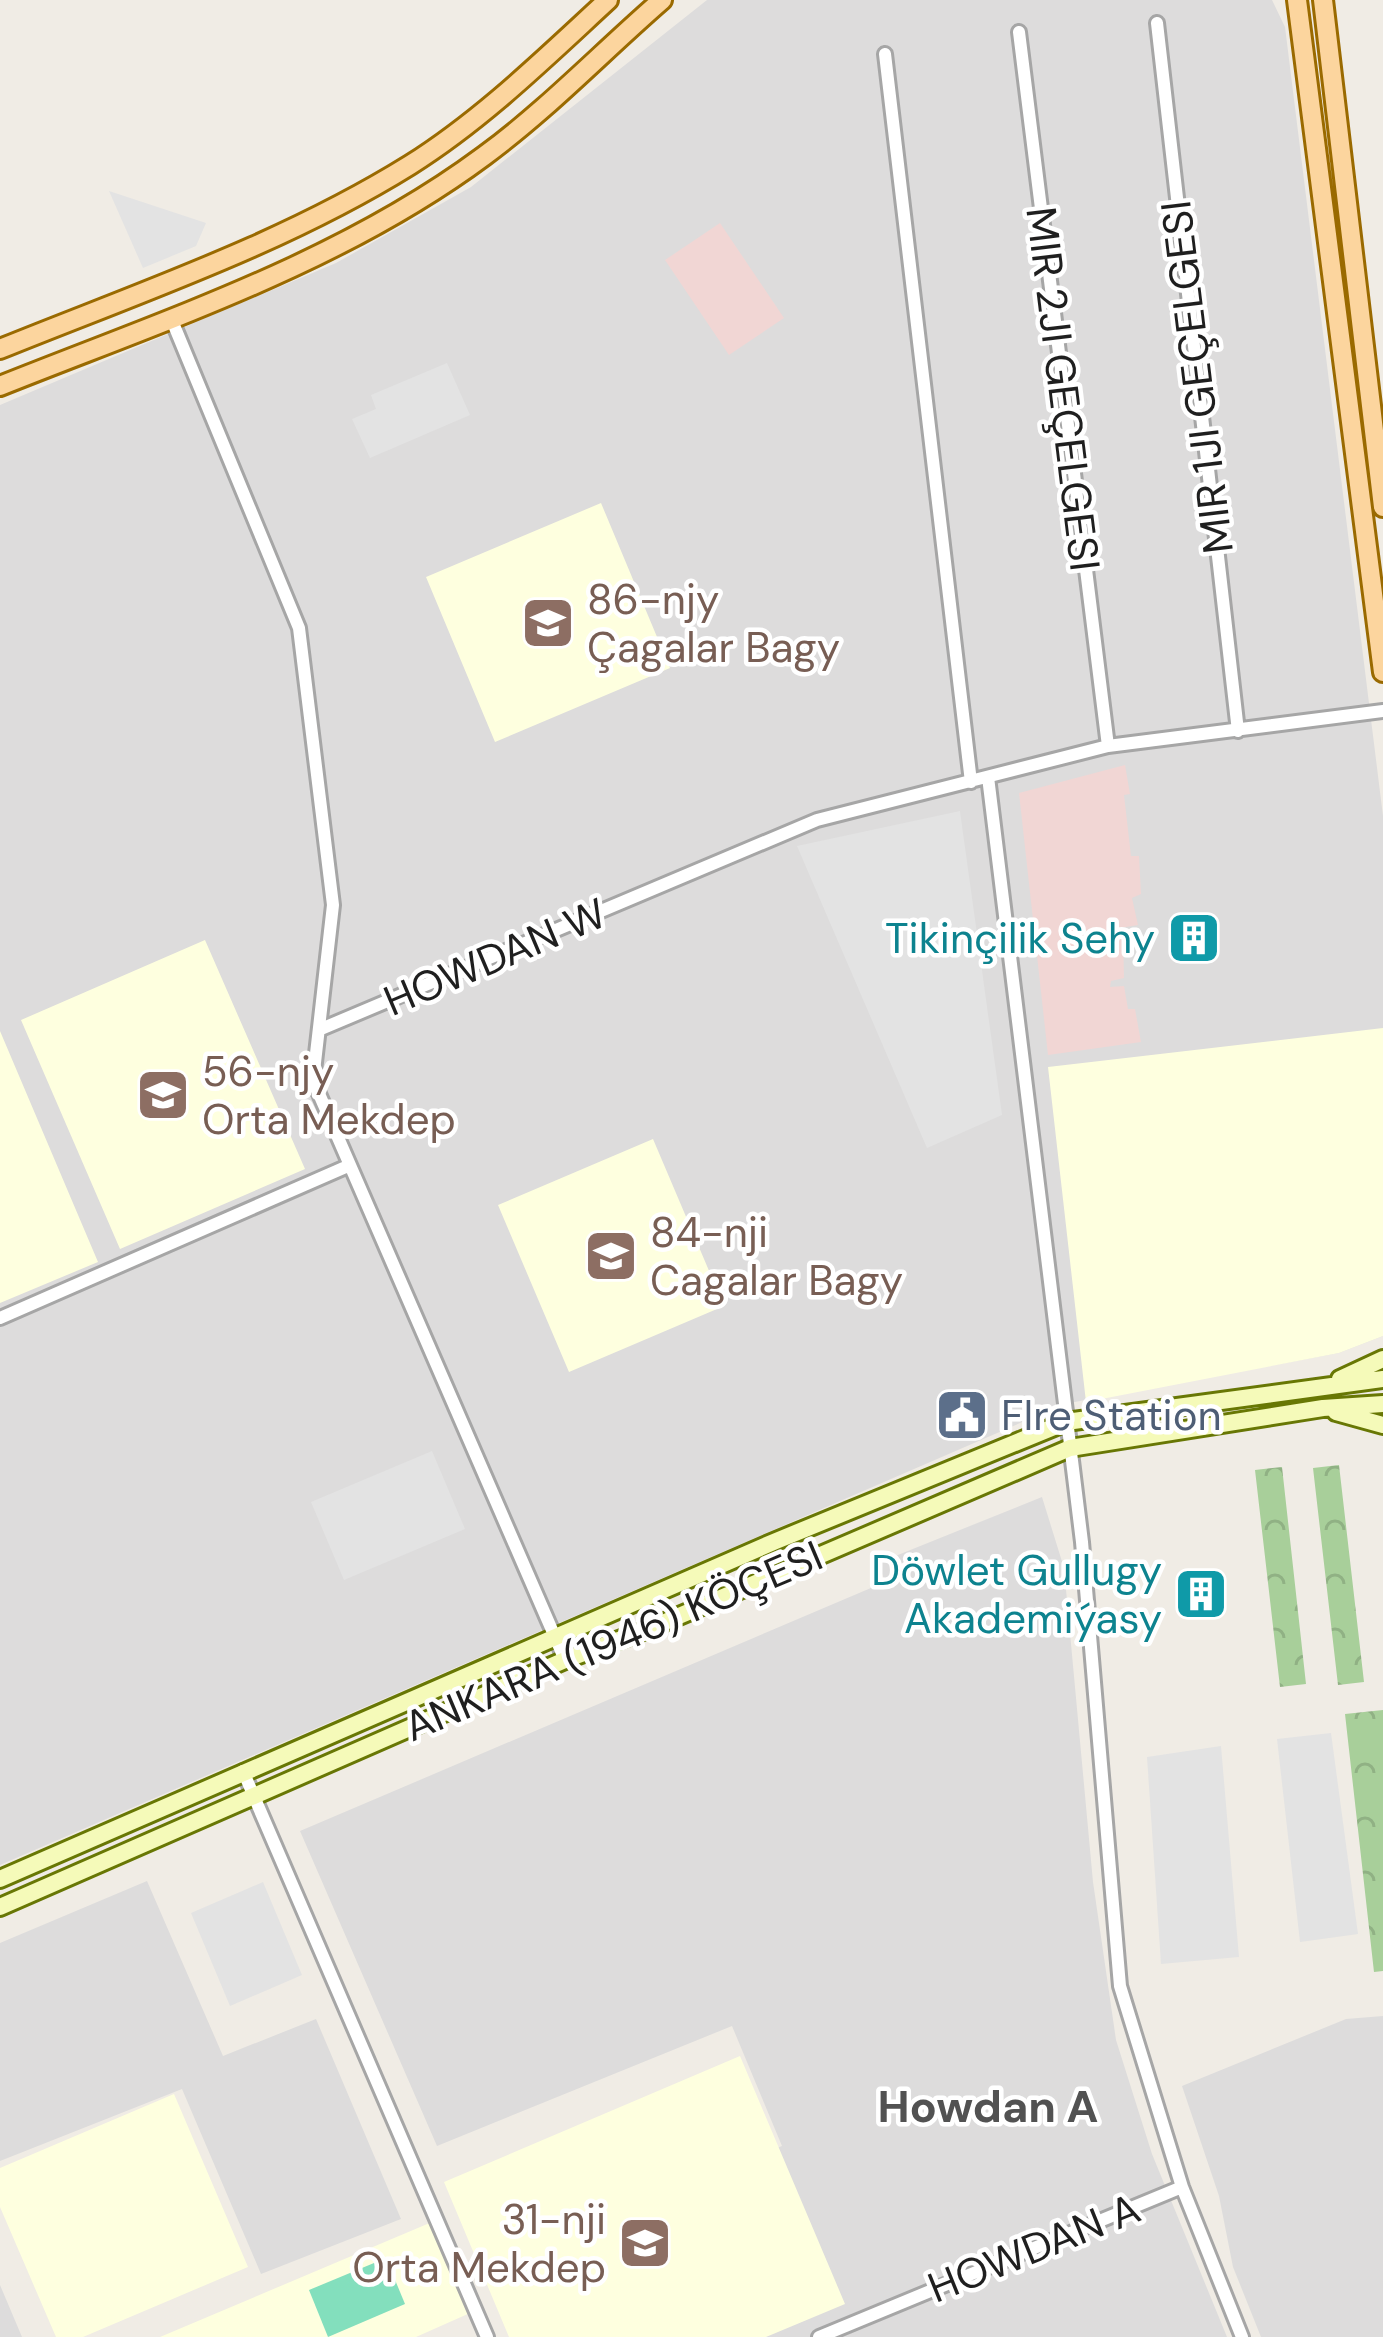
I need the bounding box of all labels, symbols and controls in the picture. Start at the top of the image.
street label: MIR 1JI GEÇELGESI [1148,197,1246,557]
street label: MIR 2JI GEÇELGESI [1013,204,1113,574]
place label: 86-njy Çagalar Bagy [587,572,840,675]
school or university icon: 86-njy Çagalar Bagy [520,595,576,651]
street label: HOWDAN W [376,886,614,1028]
building icon: Tikinçilik Sehy [1166,910,1222,966]
place label: Tikinçilik Sehy [885,911,1155,966]
place label: 56-njy Orta Mekdep [202,1044,456,1147]
school or university icon: 56-njy Orta Mekdep [135,1067,191,1123]
place label: 84-nji Cagalar Bagy [650,1205,903,1308]
school or university icon: 84-nji Cagalar Bagy [583,1228,639,1284]
public building icon: FIre Station [934,1387,990,1443]
place label: FIre Station [1001,1388,1222,1443]
street label: ANKARA (1946) KÖÇESI [395,1528,831,1754]
place label: Döwlet Gullugy Akademiýasy [871,1543,1162,1646]
building icon: Döwlet Gullugy Akademiýasy [1173,1566,1229,1622]
district label: Howdan A [877,2077,1099,2136]
street label: HOWDAN A [920,2181,1148,2315]
place label: 31-nji Orta Mekdep [352,2192,606,2295]
school or university icon: 31-nji Orta Mekdep [617,2215,673,2271]

